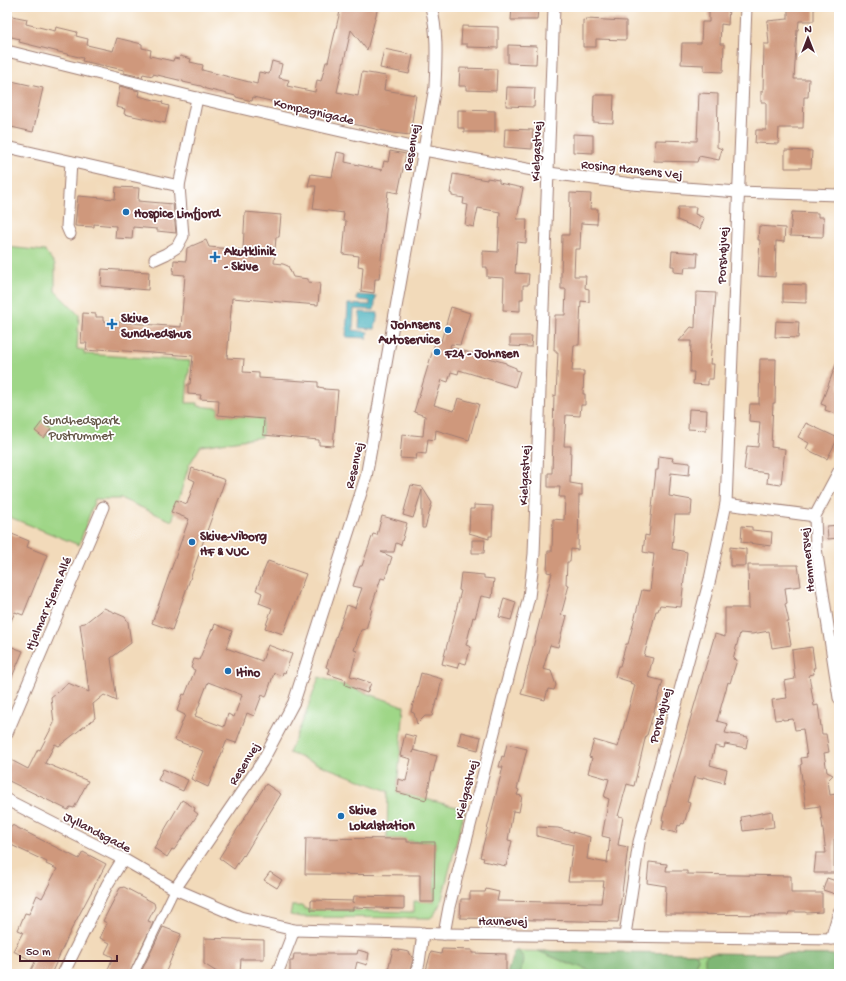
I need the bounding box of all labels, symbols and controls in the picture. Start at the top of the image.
north arrow [788,18,828,58]
text: N [804,24,812,36]
street label: Kompagnigade [272,96,355,129]
street label: Kielgastvej [529,121,546,182]
street label: Resenvej [401,123,424,172]
street label: Rosing Hansens Vej [580,158,683,183]
place label: Hospice Limfjord [134,206,221,223]
marker: Hospice Limfjord [121,207,131,217]
street label: Porshøjvej [715,226,732,285]
place label: Akutklinik - Skive [223,245,277,275]
marker: Akutklinik - Skive [209,251,221,263]
place label: Skive Sundhedshus [121,312,192,342]
marker: Skive Sundhedshus [106,318,118,330]
place label: Johnsens Autoservice [377,318,441,348]
marker: Johnsens Autoservice [443,325,453,335]
marker: F24 - Johnsen [432,347,442,357]
place label: F24 - Johnsen [444,347,520,362]
park label: Sundhedspark Pustrummet [43,414,120,444]
street label: Resenvej [343,441,368,490]
street label: Kielgastvej [517,445,534,506]
street label: Hemmersvej [798,527,819,593]
place label: Skive-Viborg HF & VUC [200,530,267,560]
marker: Skive-Viborg HF & VUC [187,537,197,547]
street label: Hjalmar Kjems Allé [23,555,76,653]
marker: Itino [223,666,233,676]
place label: Itino [236,666,260,681]
street label: Porshøjvej [647,686,676,746]
street label: Resenvej [226,740,264,788]
street label: Kielgastvej [453,758,482,821]
place label: Skive Lokalstation [349,804,416,834]
street label: Jyllandsgade [61,810,133,857]
marker: Skive Lokalstation [336,811,346,821]
street label: Havnevej [478,915,528,930]
scale bar [20,937,117,963]
text: 50 m [26,946,51,960]

